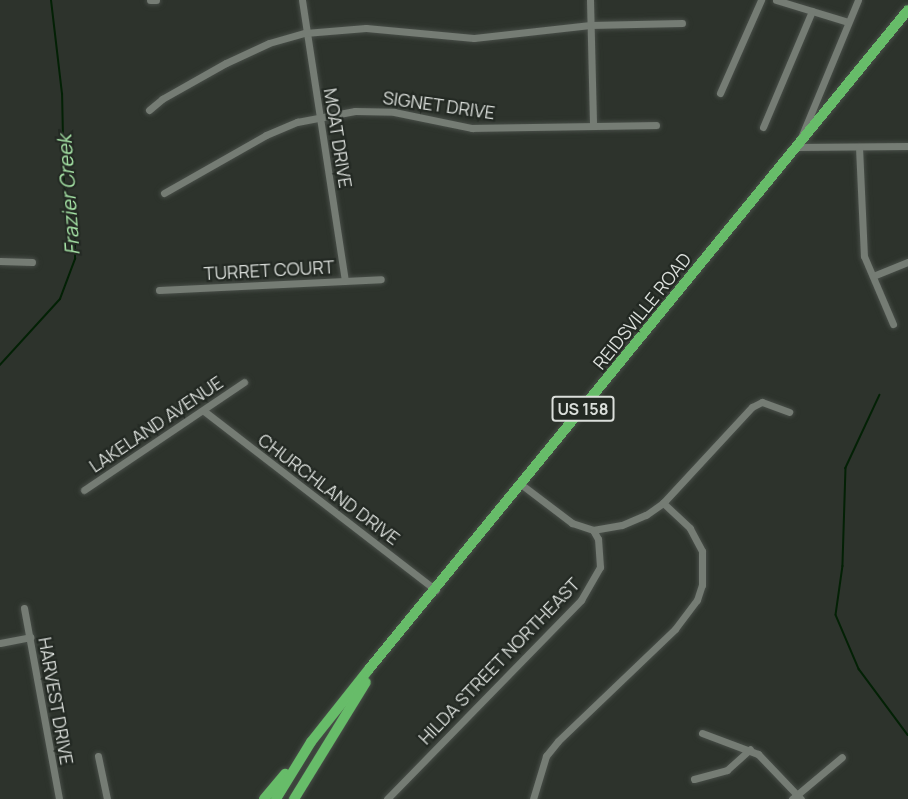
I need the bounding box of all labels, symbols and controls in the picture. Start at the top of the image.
street label: MOAT DRIVE [319,86,357,190]
street label: SIGNET DRIVE [381,86,497,124]
water label: Frazier Creek [52,134,84,256]
street label: REIDSVILLE ROAD [588,248,696,374]
street label: TURRET COURT [203,256,335,284]
street label: LAKELAND AVENUE [85,371,227,477]
road number: US 158 [552,396,614,422]
street label: CHURCHLAND DRIVE [254,429,404,549]
street label: HILDA STREET NORTHEAST [414,573,584,749]
street label: HARVEST DRIVE [34,635,78,767]

